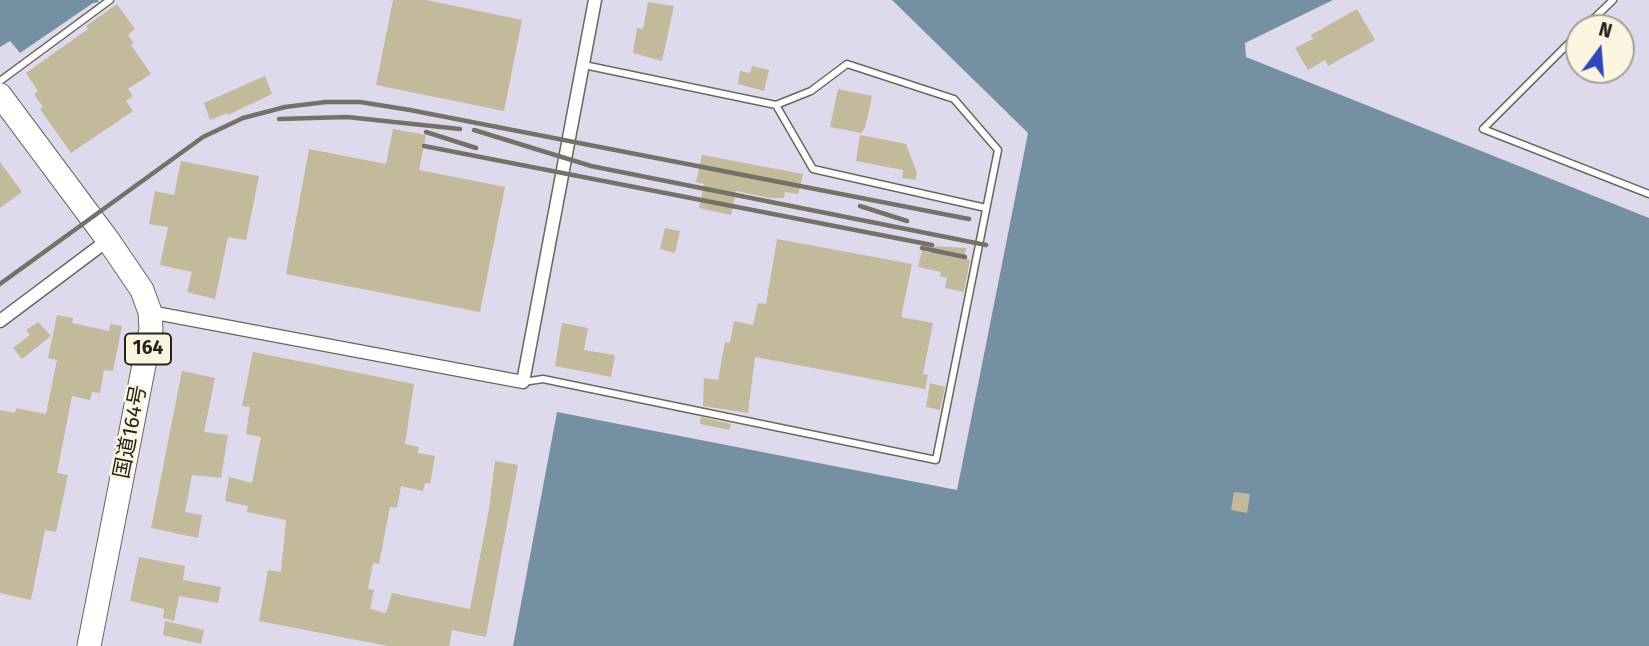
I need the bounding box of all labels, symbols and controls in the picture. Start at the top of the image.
north arrow [1565,14,1635,84]
text: N [1596,17,1615,43]
road number: 164 [125,334,171,364]
street label: 国道164号 [110,383,152,481]

